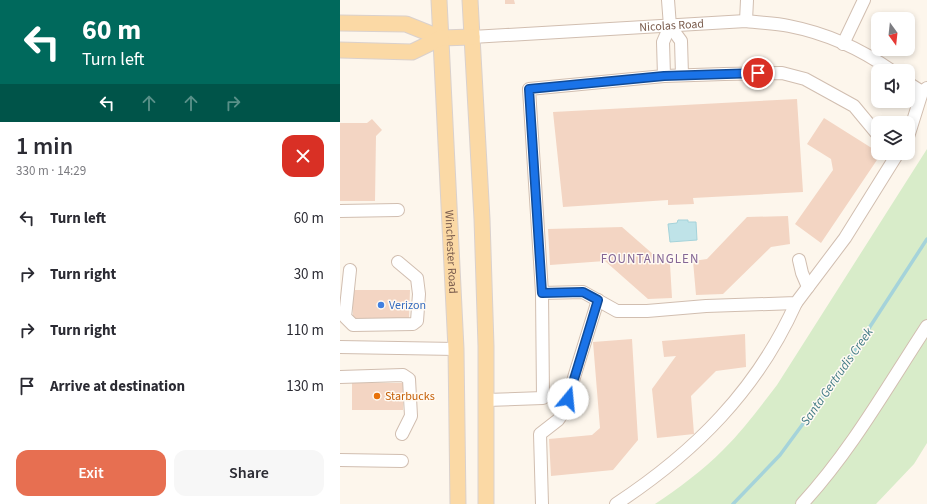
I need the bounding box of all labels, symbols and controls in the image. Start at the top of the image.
text: 60 m [82,10,141,50]
north arrow [871,12,915,56]
map controls [871,12,915,160]
street label: Nicolas Road [639,15,705,36]
icon: left [16,16,68,68]
text: Turn left [82,47,144,72]
pin [741,56,775,90]
icon: arrive [747,62,769,84]
button: sound [871,64,915,108]
icon: left [96,92,118,114]
icon: ahead [138,92,160,114]
icon: ahead [180,92,202,114]
icon: right [222,92,244,114]
button: layers [871,116,915,160]
text: 1 min [16,129,73,164]
button: close [282,135,324,177]
text: 330 m · 14:29 [16,162,86,180]
icon: left [16,207,38,229]
text: Turn left [50,208,106,229]
text: 60 m [294,208,324,229]
street label: Winchester Road [440,209,461,294]
district label: FOUNTAINGLEN [601,250,699,268]
icon: right [16,263,38,285]
text: Turn right [50,264,116,285]
text: 30 m [294,264,324,285]
place label: Verizon [389,297,426,314]
marker: Verizon [376,300,386,310]
icon: right [16,319,38,341]
text: Turn right [50,320,116,341]
text: 110 m [286,320,324,341]
water label: Santa Gertrudis Creek [796,323,878,429]
icon: arrive [16,375,38,397]
text: Arrive at destination [50,376,185,397]
text: 130 m [286,376,324,397]
position arrow [547,378,589,420]
place label: Starbucks [385,388,435,405]
marker: Starbucks [372,391,382,401]
button: Exit [16,450,166,496]
button: Share [174,450,324,496]

